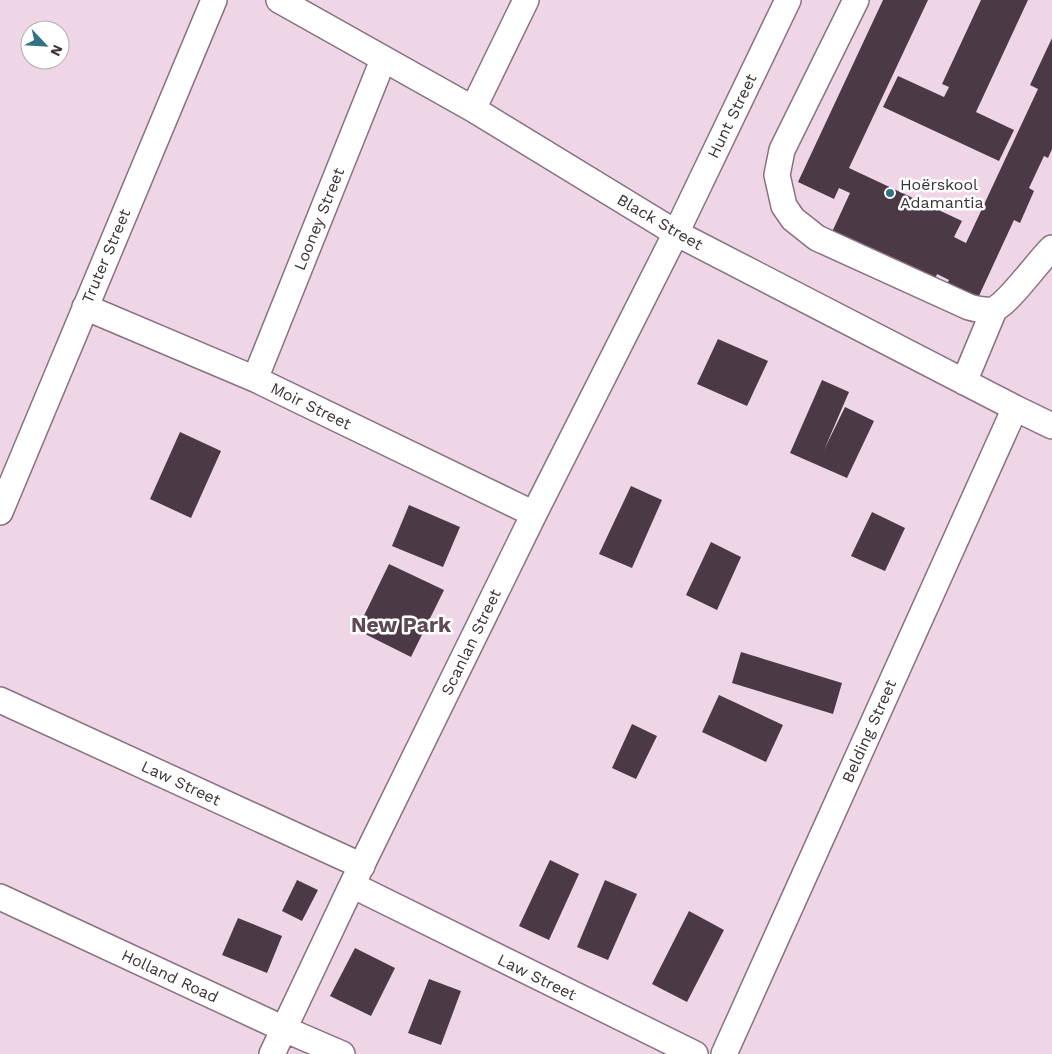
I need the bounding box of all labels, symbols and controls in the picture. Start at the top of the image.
north arrow [20,20,70,70]
text: N [47,42,66,59]
street label: Hunt Street [703,70,761,161]
street label: Looney Street [290,165,348,273]
place label: Hoërskool Adamantia [900,175,984,212]
marker: Hoërskool Adamantia [884,187,896,199]
street label: Black Street [614,190,706,254]
street label: Truter Street [78,206,135,306]
street label: Moir Street [268,378,355,434]
street label: Scanlan Street [437,586,505,698]
district label: New Park [351,612,452,637]
street label: Belding Street [838,676,900,786]
street label: Law Street [138,756,224,810]
street label: Holland Road [119,945,221,1007]
street label: Law Street [495,950,580,1004]

